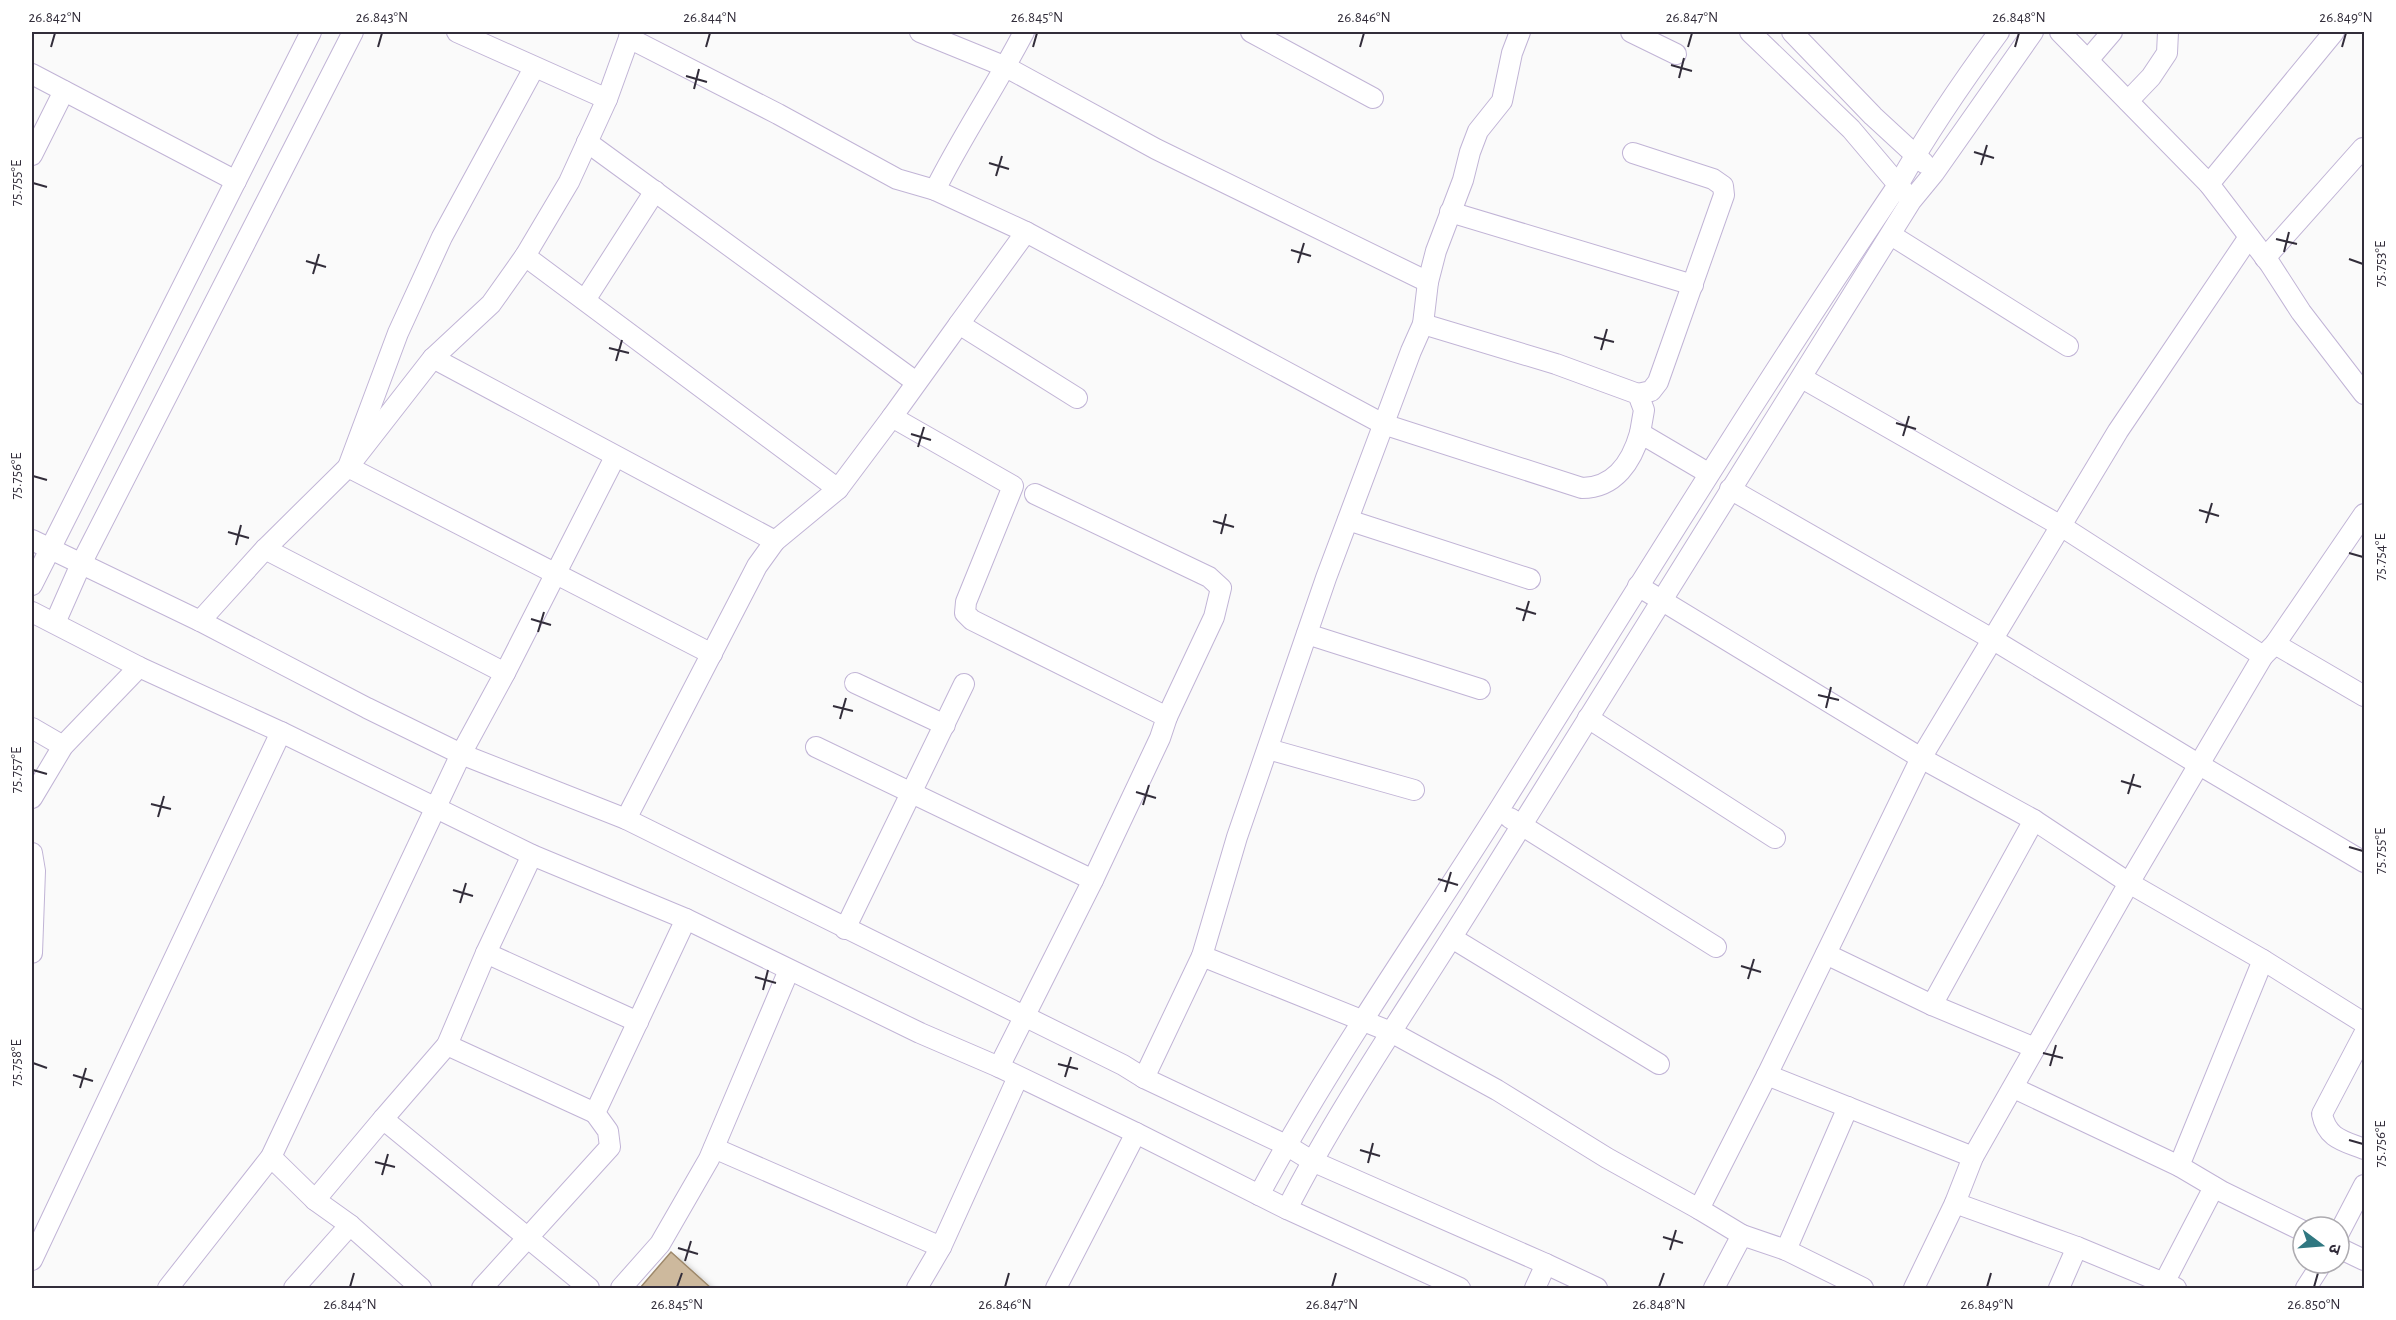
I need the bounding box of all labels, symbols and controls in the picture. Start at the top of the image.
text: 26.842°N [28,10,82,25]
text: 26.843°N [356,10,408,25]
text: 26.844°N [683,10,737,25]
text: 26.845°N [1011,10,1063,25]
text: 26.846°N [1337,10,1391,25]
text: 26.847°N [1666,10,1718,25]
text: 26.848°N [1992,10,2046,25]
text: 26.849°N [2319,10,2373,25]
text: 75.755°E [9,160,24,206]
text: 75.753°E [2373,241,2388,287]
text: 75.756°E [9,452,24,500]
text: 75.754°E [2373,533,2388,581]
text: 75.757°E [9,747,24,793]
text: 75.755°E [2373,828,2388,874]
text: 75.758°E [9,1039,24,1087]
text: 75.756°E [2373,1120,2388,1168]
north arrow [2291,1215,2351,1275]
text: उ [2325,1242,2343,1256]
text: 26.844°N [323,1297,377,1312]
text: 26.845°N [651,1297,703,1312]
text: 26.846°N [978,1297,1032,1312]
text: 26.847°N [1306,1297,1358,1312]
text: 26.848°N [1632,1297,1686,1312]
text: 26.849°N [1960,1297,2014,1312]
text: 26.850°N [2287,1297,2341,1312]

